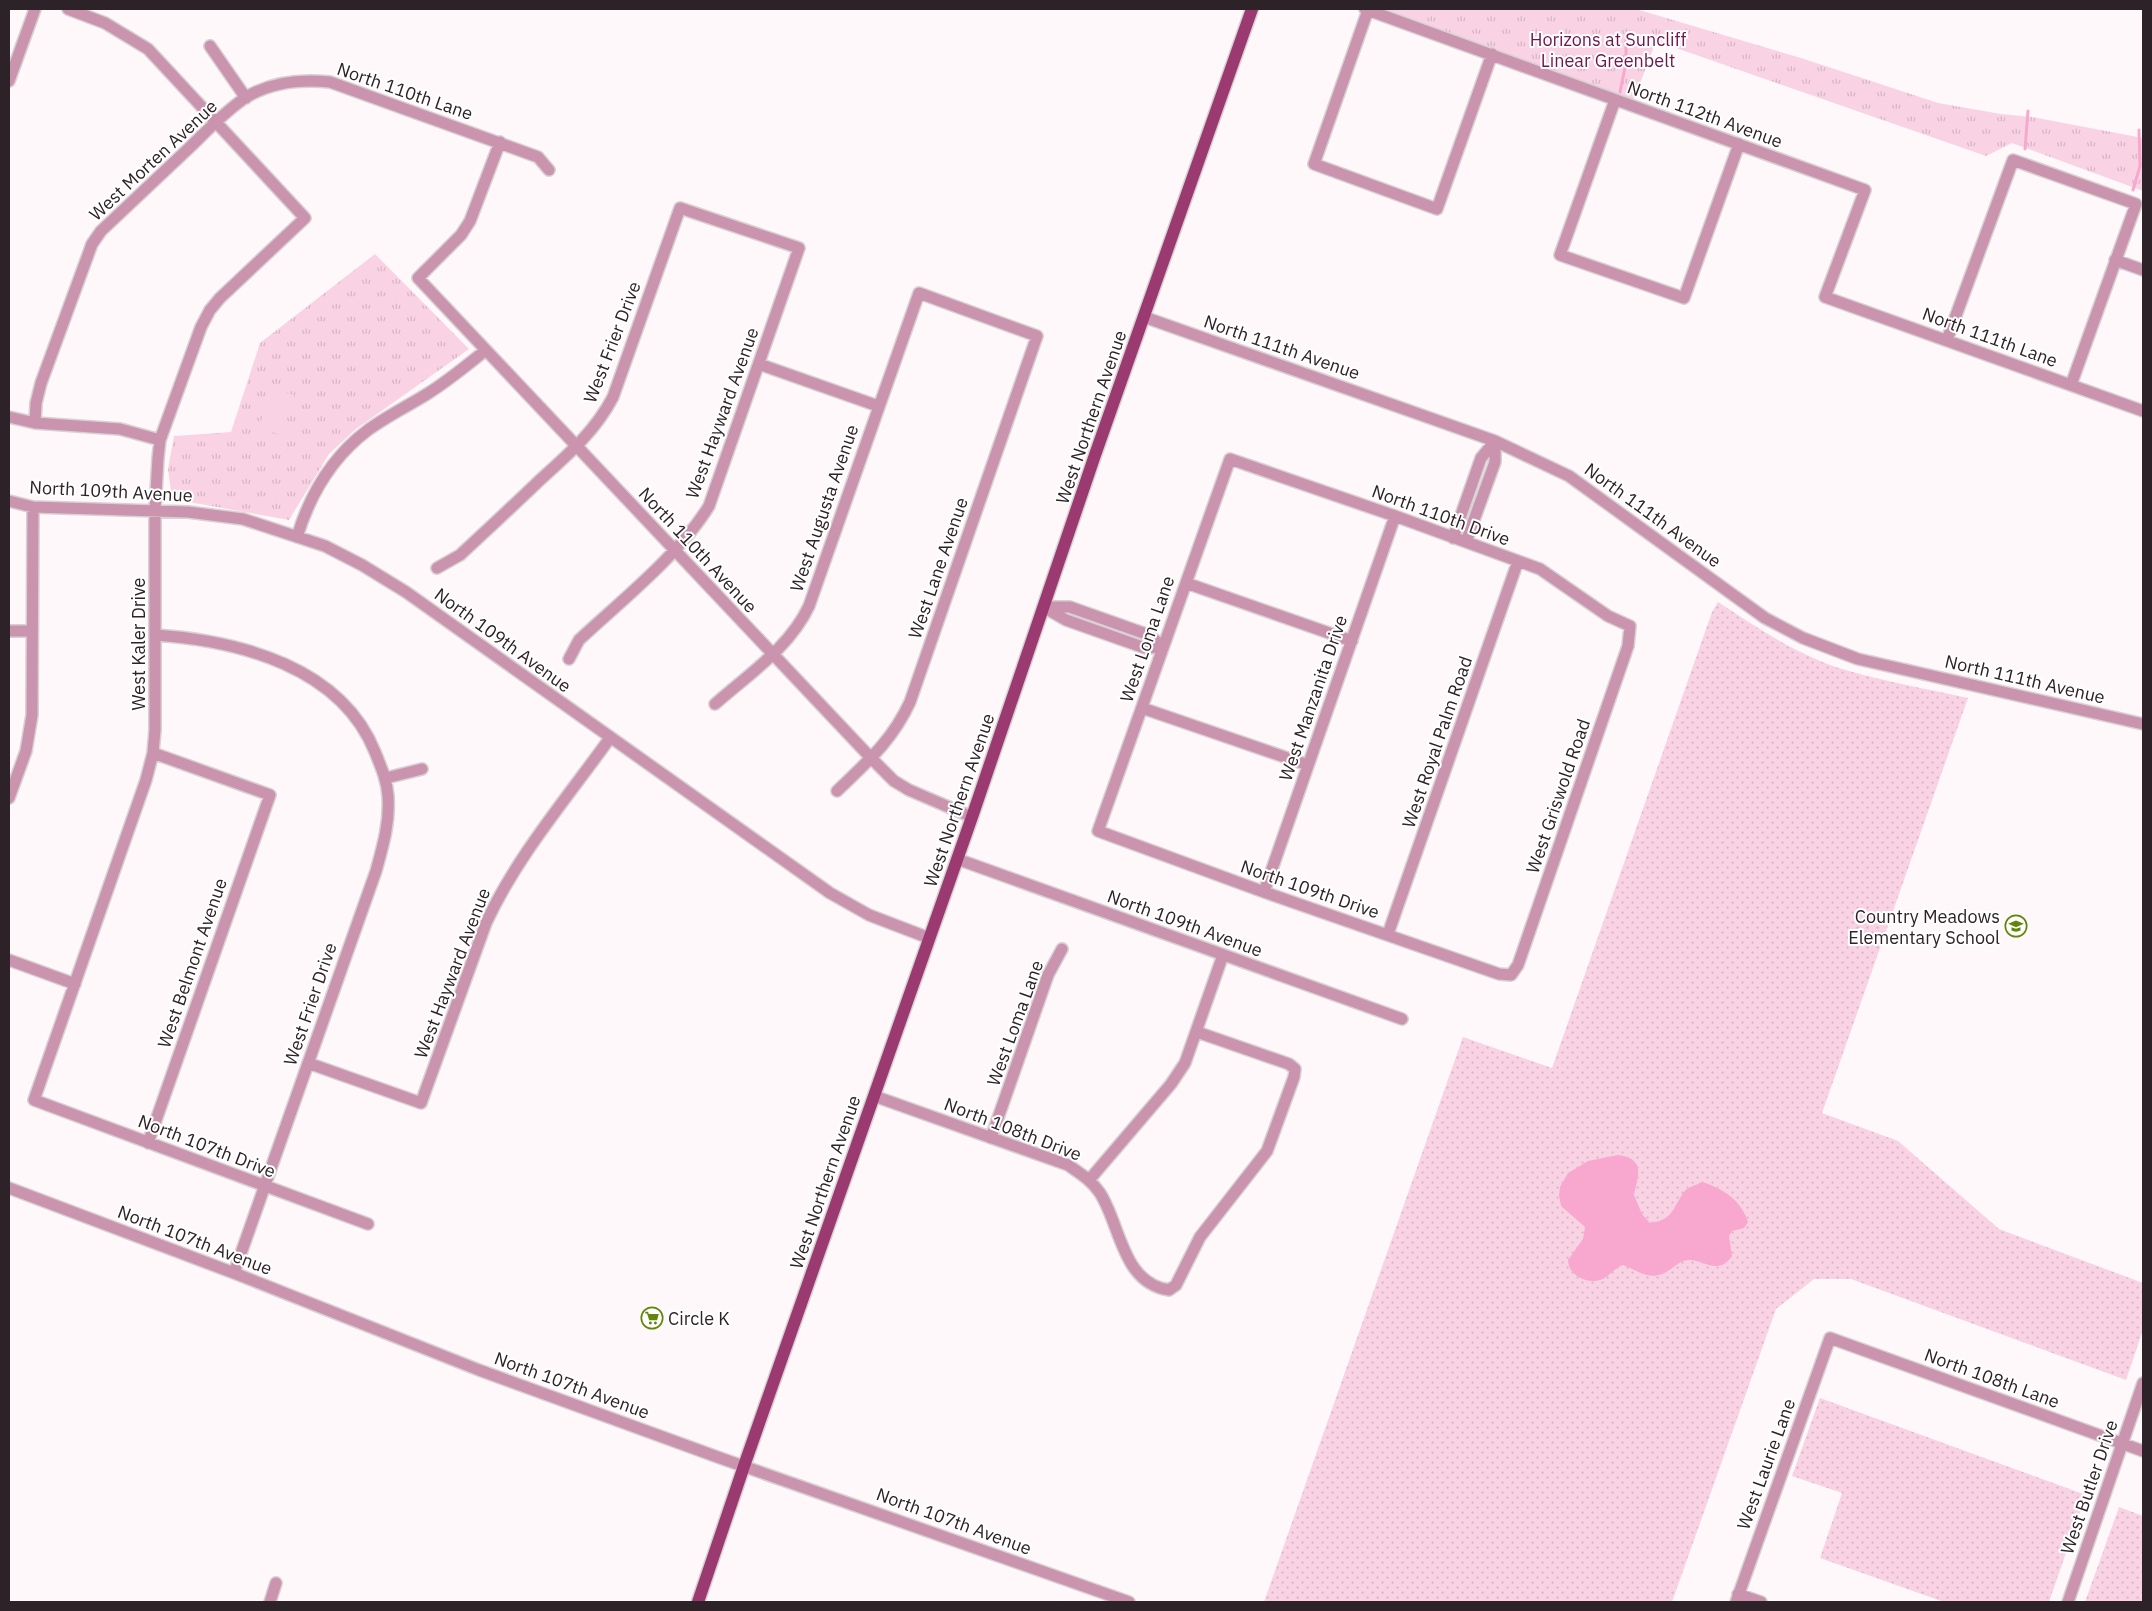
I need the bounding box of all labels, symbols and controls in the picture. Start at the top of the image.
park label: Horizons at Suncliff Linear Greenbelt [1530,28,1686,72]
street label: North 110th Lane [334,57,476,125]
street label: North 112th Avenue [1624,75,1786,153]
street label: West Morten Avenue [84,95,222,225]
street label: West Frier Drive [578,278,646,406]
street label: North 111th Lane [1919,302,2061,372]
street label: North 111th Avenue [1201,309,1363,385]
street label: West Hayward Avenue [680,324,764,502]
street label: West Northern Avenue [1051,327,1132,507]
street label: West Augusta Avenue [785,421,863,595]
street label: North 111th Avenue [1580,458,1726,572]
street label: North 109th Avenue [29,475,193,507]
street label: North 110th Drive [1369,479,1513,551]
street label: North 110th Avenue [634,482,762,618]
street label: West Lane Avenue [903,494,973,642]
street label: West Loma Lane [1115,573,1179,705]
street label: West Kaler Drive [127,577,150,711]
street label: North 109th Avenue [430,583,576,697]
street label: West Manzanita Drive [1274,612,1352,784]
street label: North 111th Avenue [1943,649,2107,709]
street label: West Royal Palm Road [1397,653,1477,831]
street label: West Northern Avenue [919,710,1000,890]
street label: West Griswold Road [1521,716,1595,876]
street label: North 109th Drive [1238,854,1383,924]
street label: West Belmont Avenue [152,875,232,1051]
street label: West Hayward Avenue [409,884,495,1061]
street label: North 109th Avenue [1104,884,1266,962]
place label: Country Meadows Elementary School [1848,905,2000,949]
school or university icon: Country Meadows Elementary School [2004,914,2028,938]
street label: West Frier Drive [278,940,342,1068]
street label: West Loma Lane [982,957,1048,1089]
street label: West Northern Avenue [785,1092,866,1272]
street label: North 108th Drive [941,1092,1085,1166]
street label: North 107th Drive [135,1109,279,1183]
street label: North 107th Avenue [115,1200,276,1280]
supermarket icon: Circle K [640,1306,664,1330]
place label: Circle K [668,1307,730,1330]
street label: North 108th Lane [1921,1343,2063,1413]
street label: North 107th Avenue [491,1346,653,1424]
street label: West Laurie Lane [1732,1395,1800,1533]
street label: West Butler Drive [2055,1417,2123,1557]
street label: North 107th Avenue [873,1482,1035,1560]

